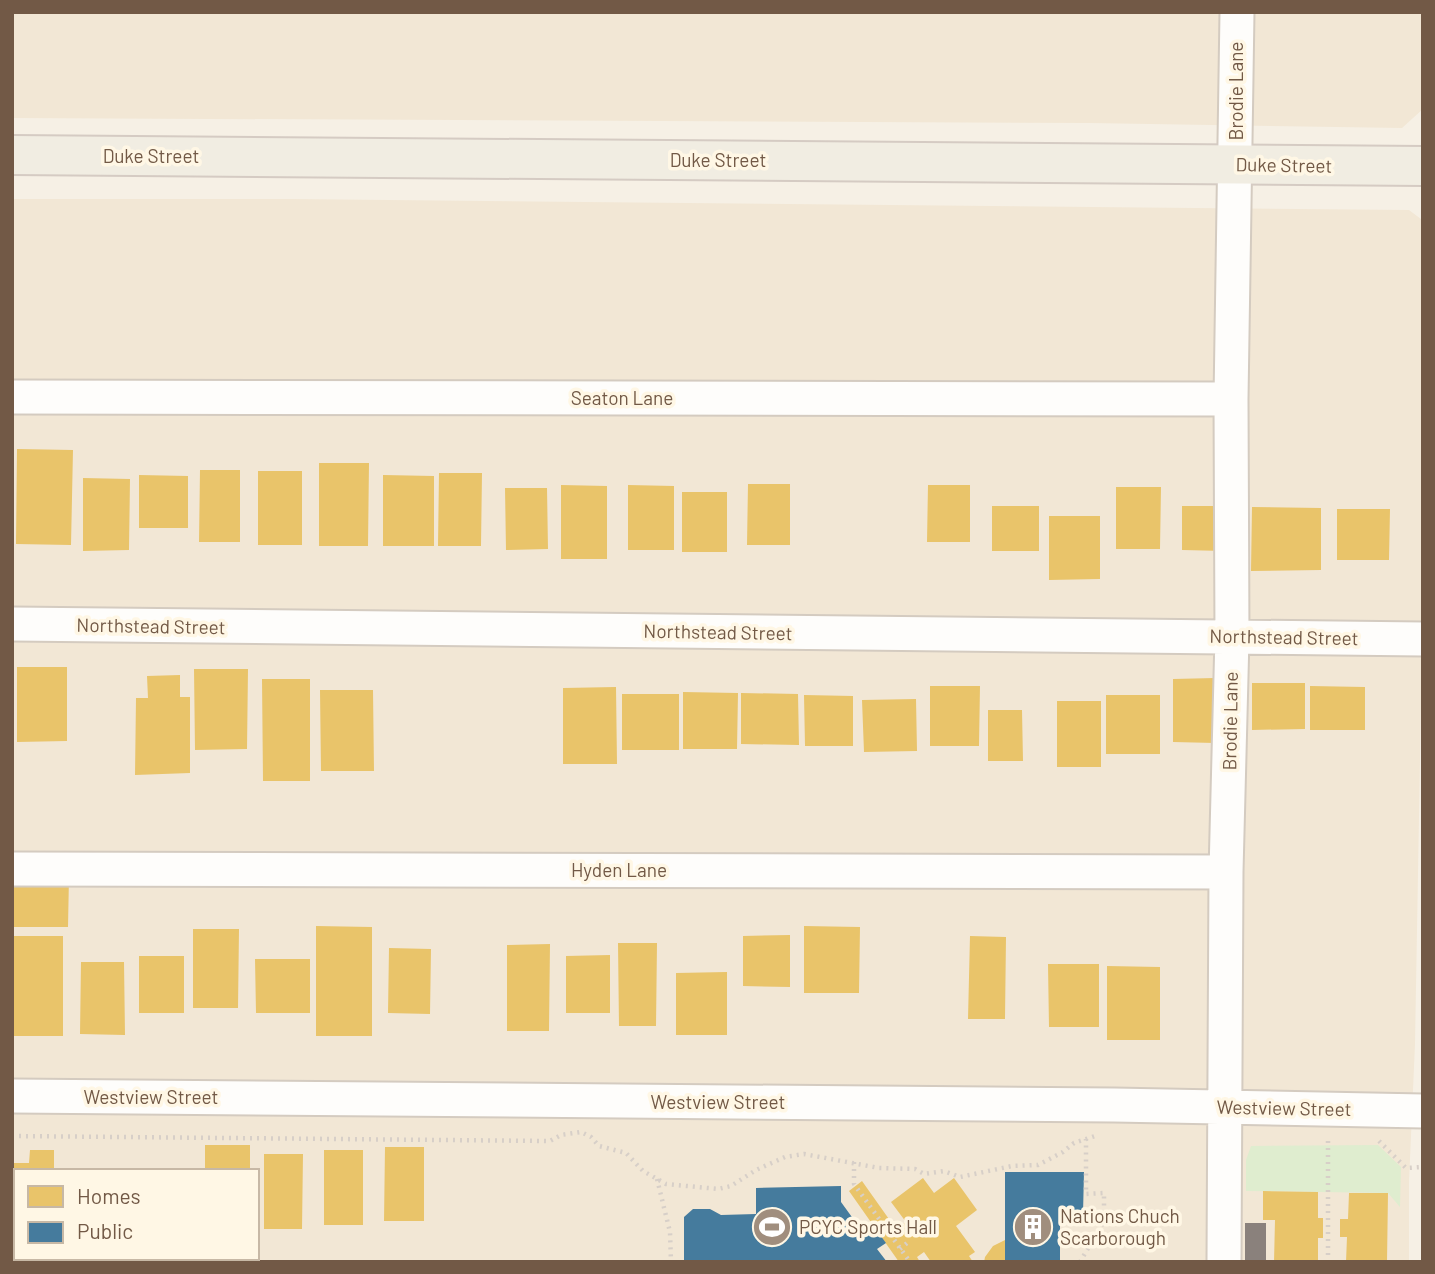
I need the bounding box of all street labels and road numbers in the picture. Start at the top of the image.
street label: Brodie Lane [1224,42,1247,140]
street label: Duke Street [103,144,199,167]
street label: Duke Street [670,148,766,171]
street label: Duke Street [1236,152,1333,177]
street label: Seaton Lane [571,386,673,409]
street label: Northstead Street [76,613,226,638]
street label: Northstead Street [643,619,793,644]
street label: Northstead Street [1209,624,1359,649]
street label: Brodie Lane [1217,671,1242,771]
street label: Hyden Lane [571,858,667,881]
street label: Westview Street [84,1085,218,1108]
street label: Westview Street [651,1090,785,1113]
street label: Westview Street [1216,1095,1352,1120]

